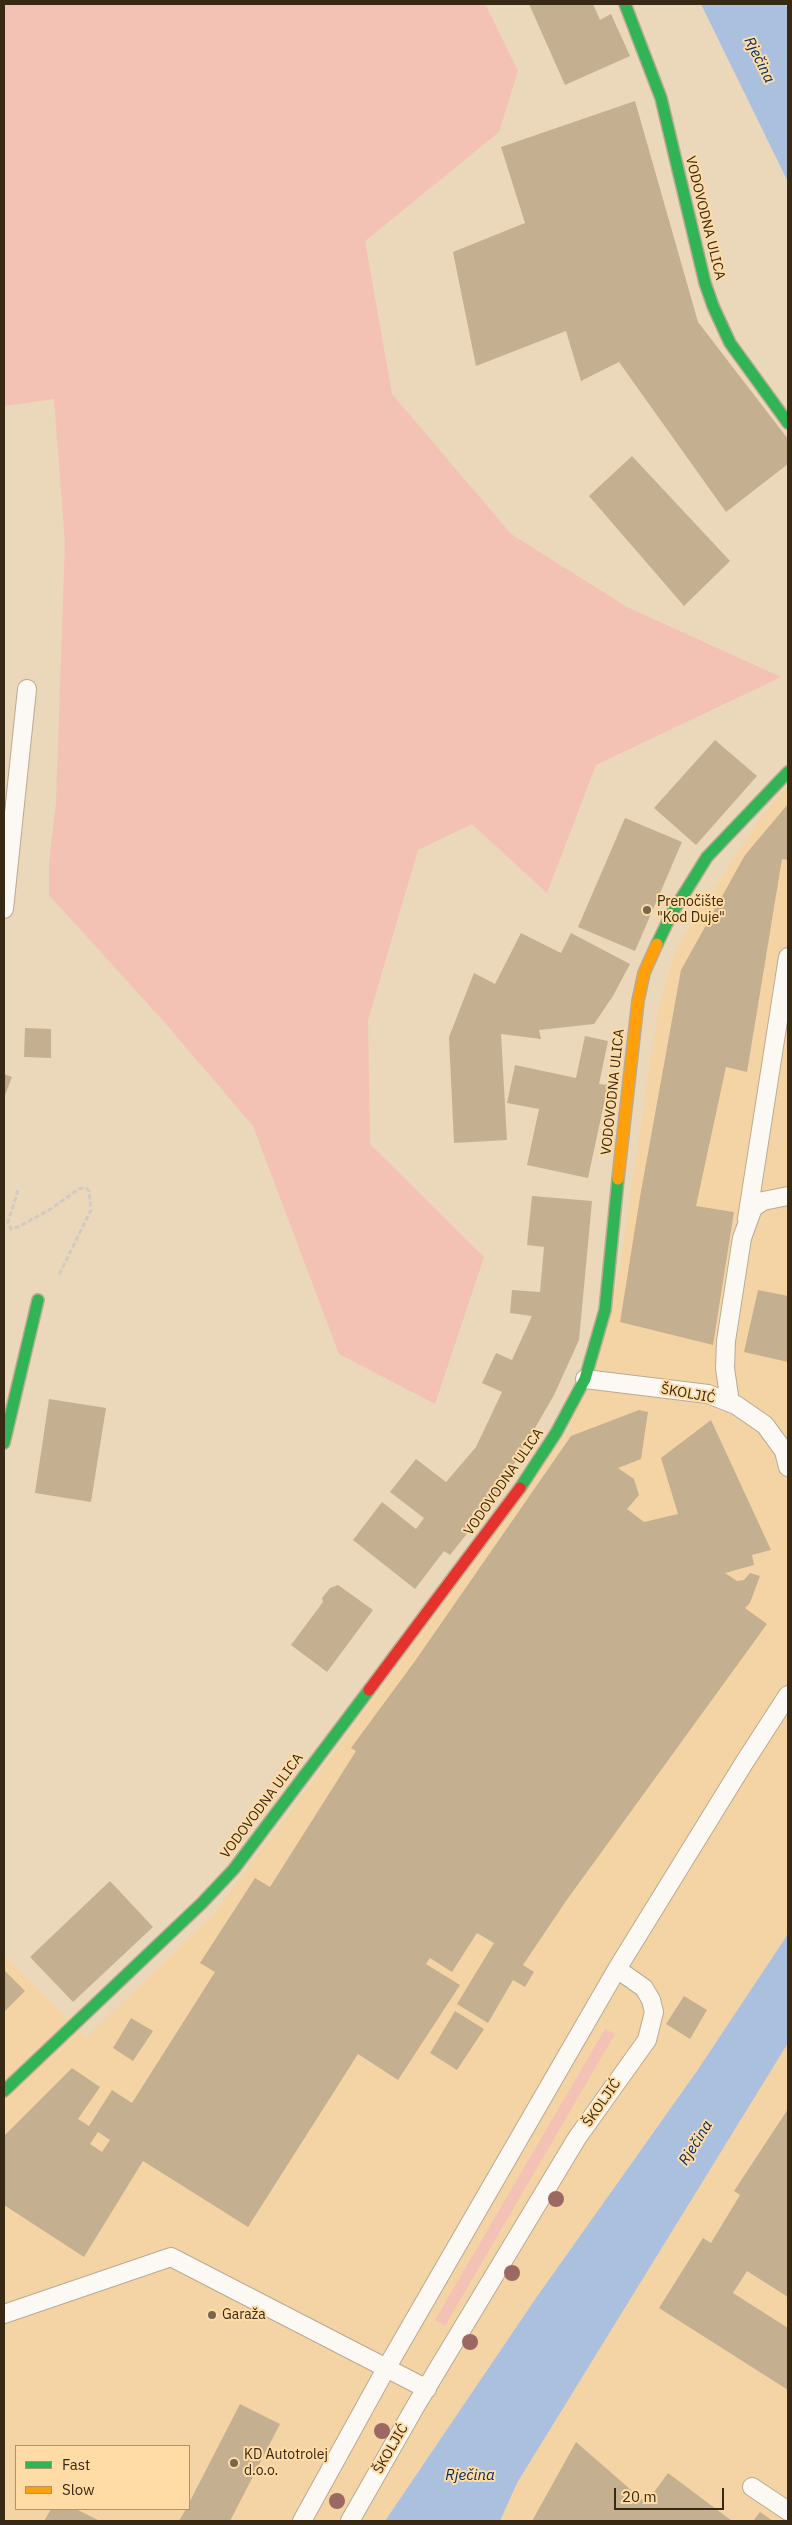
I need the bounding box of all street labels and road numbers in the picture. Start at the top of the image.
street label: VODOVODNA ULICA [681,154,729,282]
street label: VODOVODNA ULICA [598,1028,628,1156]
street label: ŠKOLJIĆ [659,1381,717,1407]
street label: VODOVODNA ULICA [461,1425,547,1539]
street label: VODOVODNA ULICA [217,1750,307,1862]
street label: ŠKOLJIĆ [579,2076,625,2130]
street label: ŠKOLJIĆ [370,2421,412,2477]

